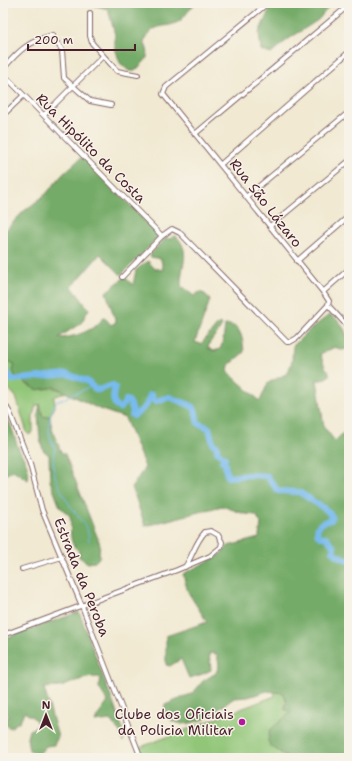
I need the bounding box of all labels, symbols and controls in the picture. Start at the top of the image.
scale bar [28,26,135,52]
text: 200 m [34,32,73,48]
street label: Rua Hipólito da Costa [32,89,150,207]
street label: Rua São Lázaro [226,155,306,251]
street label: Estrada da Peroba [50,515,114,639]
north arrow [26,695,66,735]
text: N [42,698,51,713]
place label: Clube dos Oficiais da Policia Militar [115,705,234,739]
marker: Clube dos Oficiais da Policia Militar [237,717,247,727]

